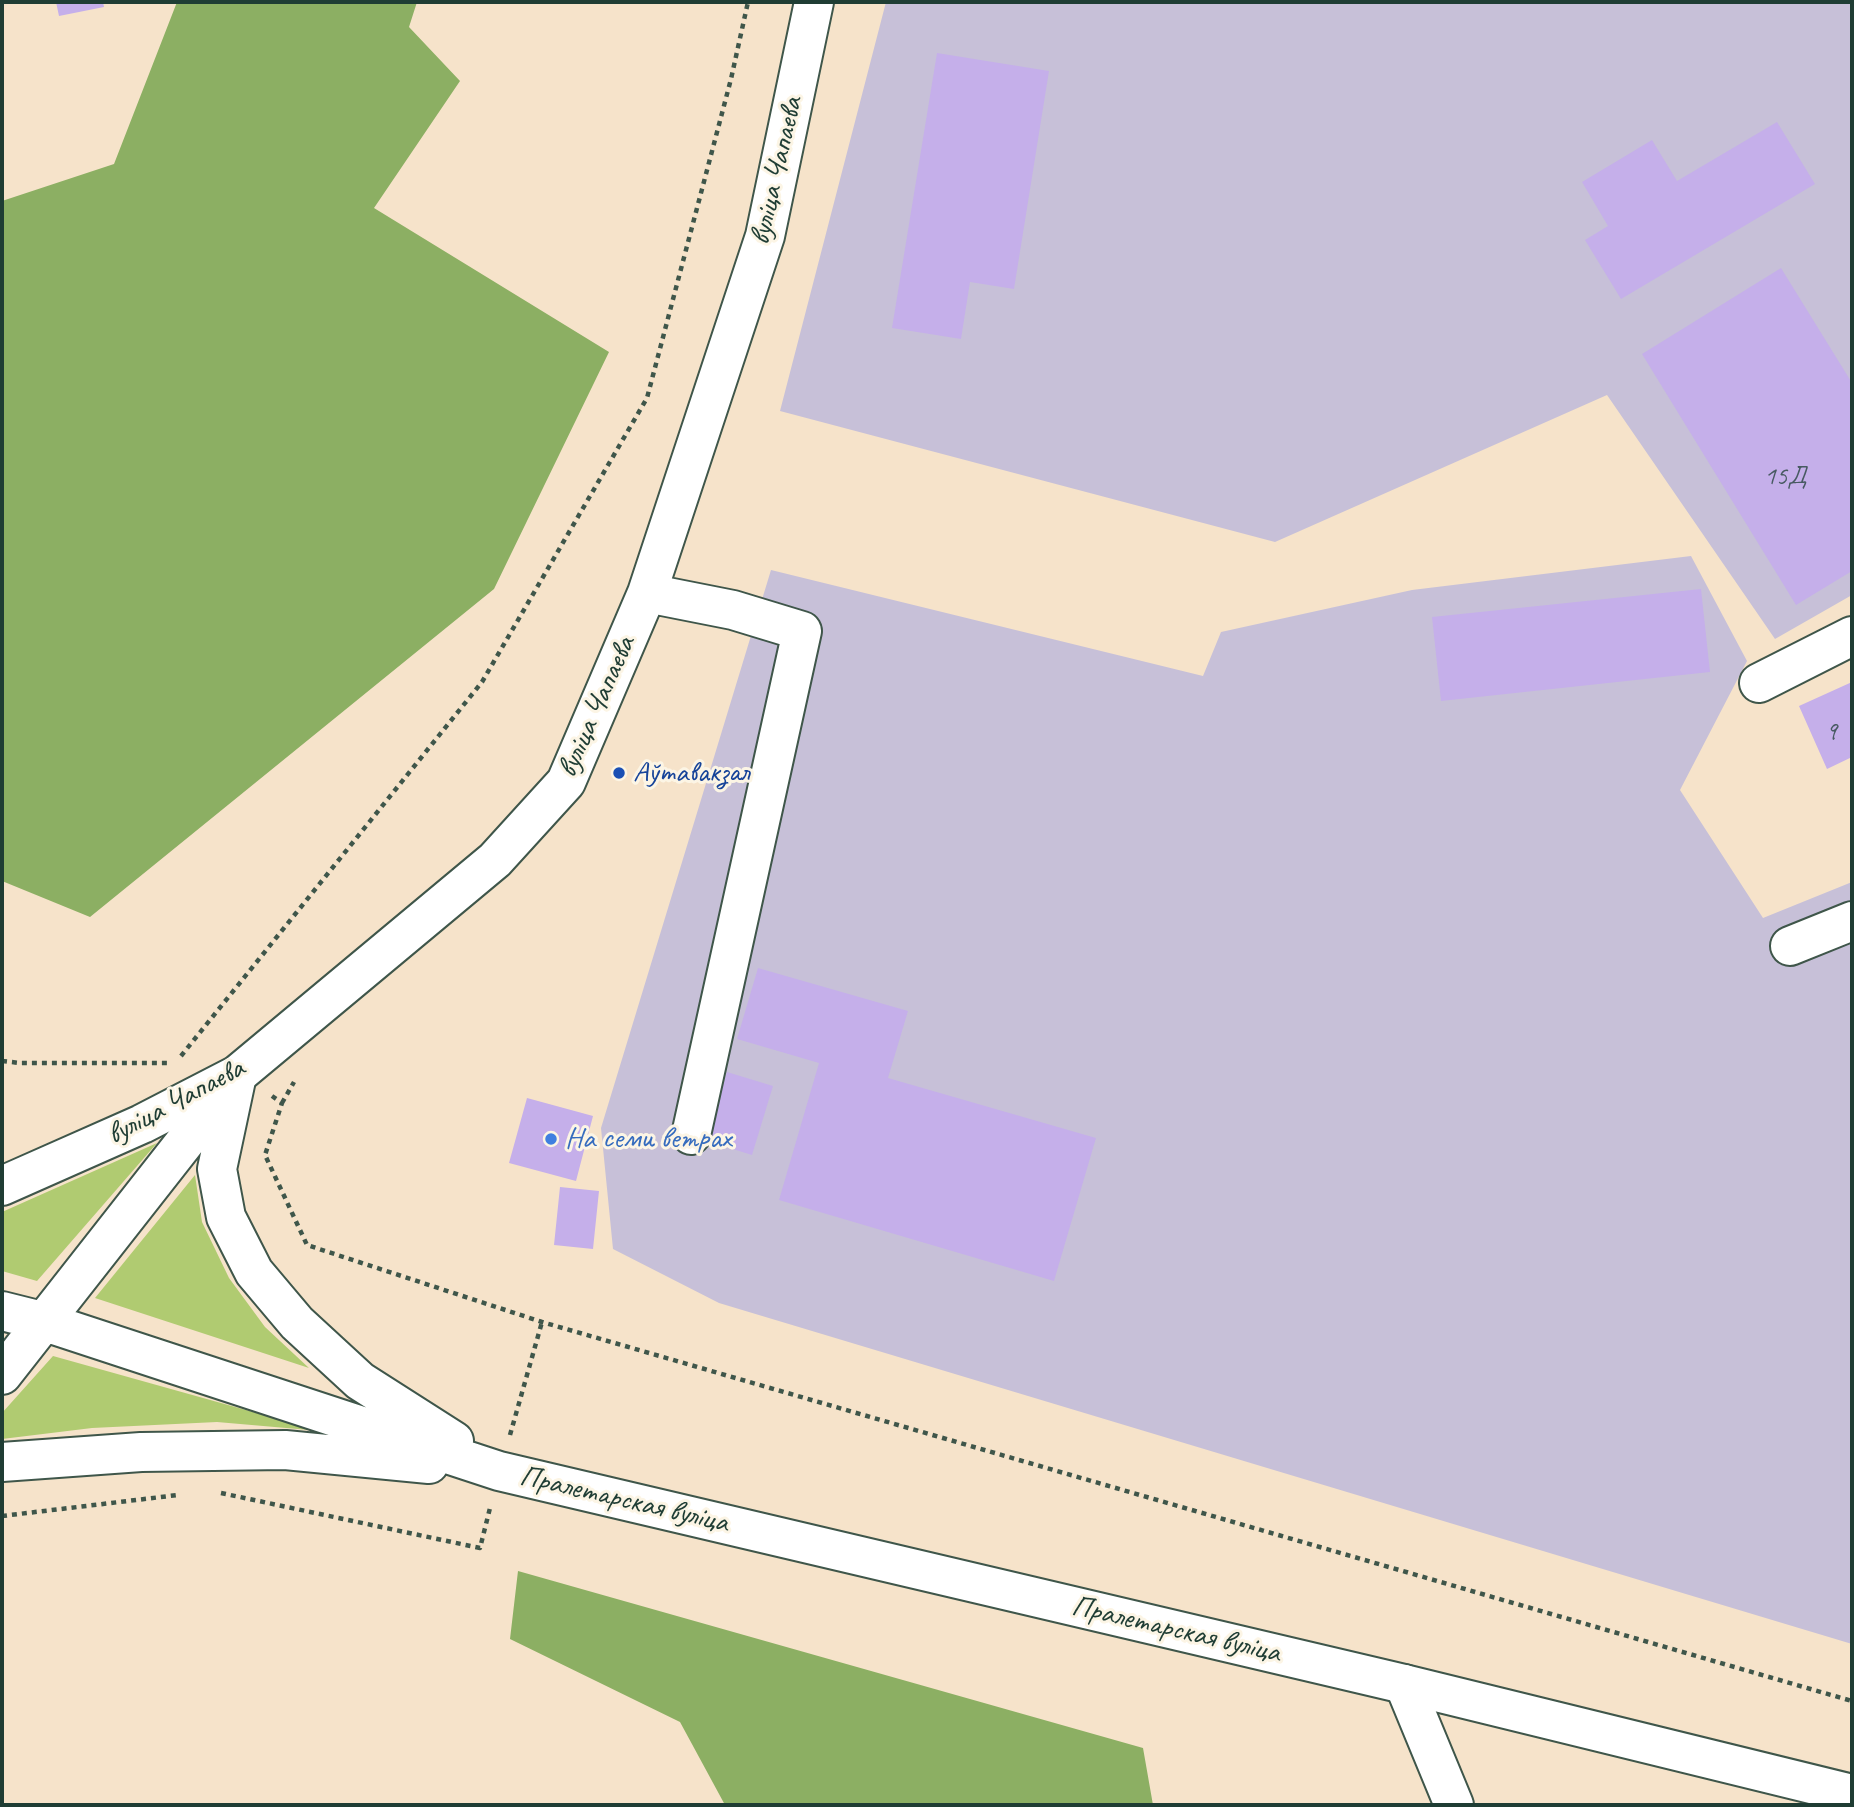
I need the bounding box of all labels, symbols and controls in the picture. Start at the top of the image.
street label: вуліца Чапаева [743,94,811,248]
house number: 15Д [1764,461,1806,493]
street label: вуліца Чапаева [550,631,644,783]
house number: 9 [1825,716,1837,748]
place label: Аўтавакзал [633,755,749,791]
marker: Аўтавакзал [611,765,627,781]
street label: вуліца Чапаева [101,1051,251,1153]
place label: На семи ветрах [565,1121,731,1157]
marker: На семи ветрах [543,1131,559,1147]
street label: Пралетарская вуліца [516,1459,732,1541]
street label: Пралетарская вуліца [1068,1589,1284,1671]

